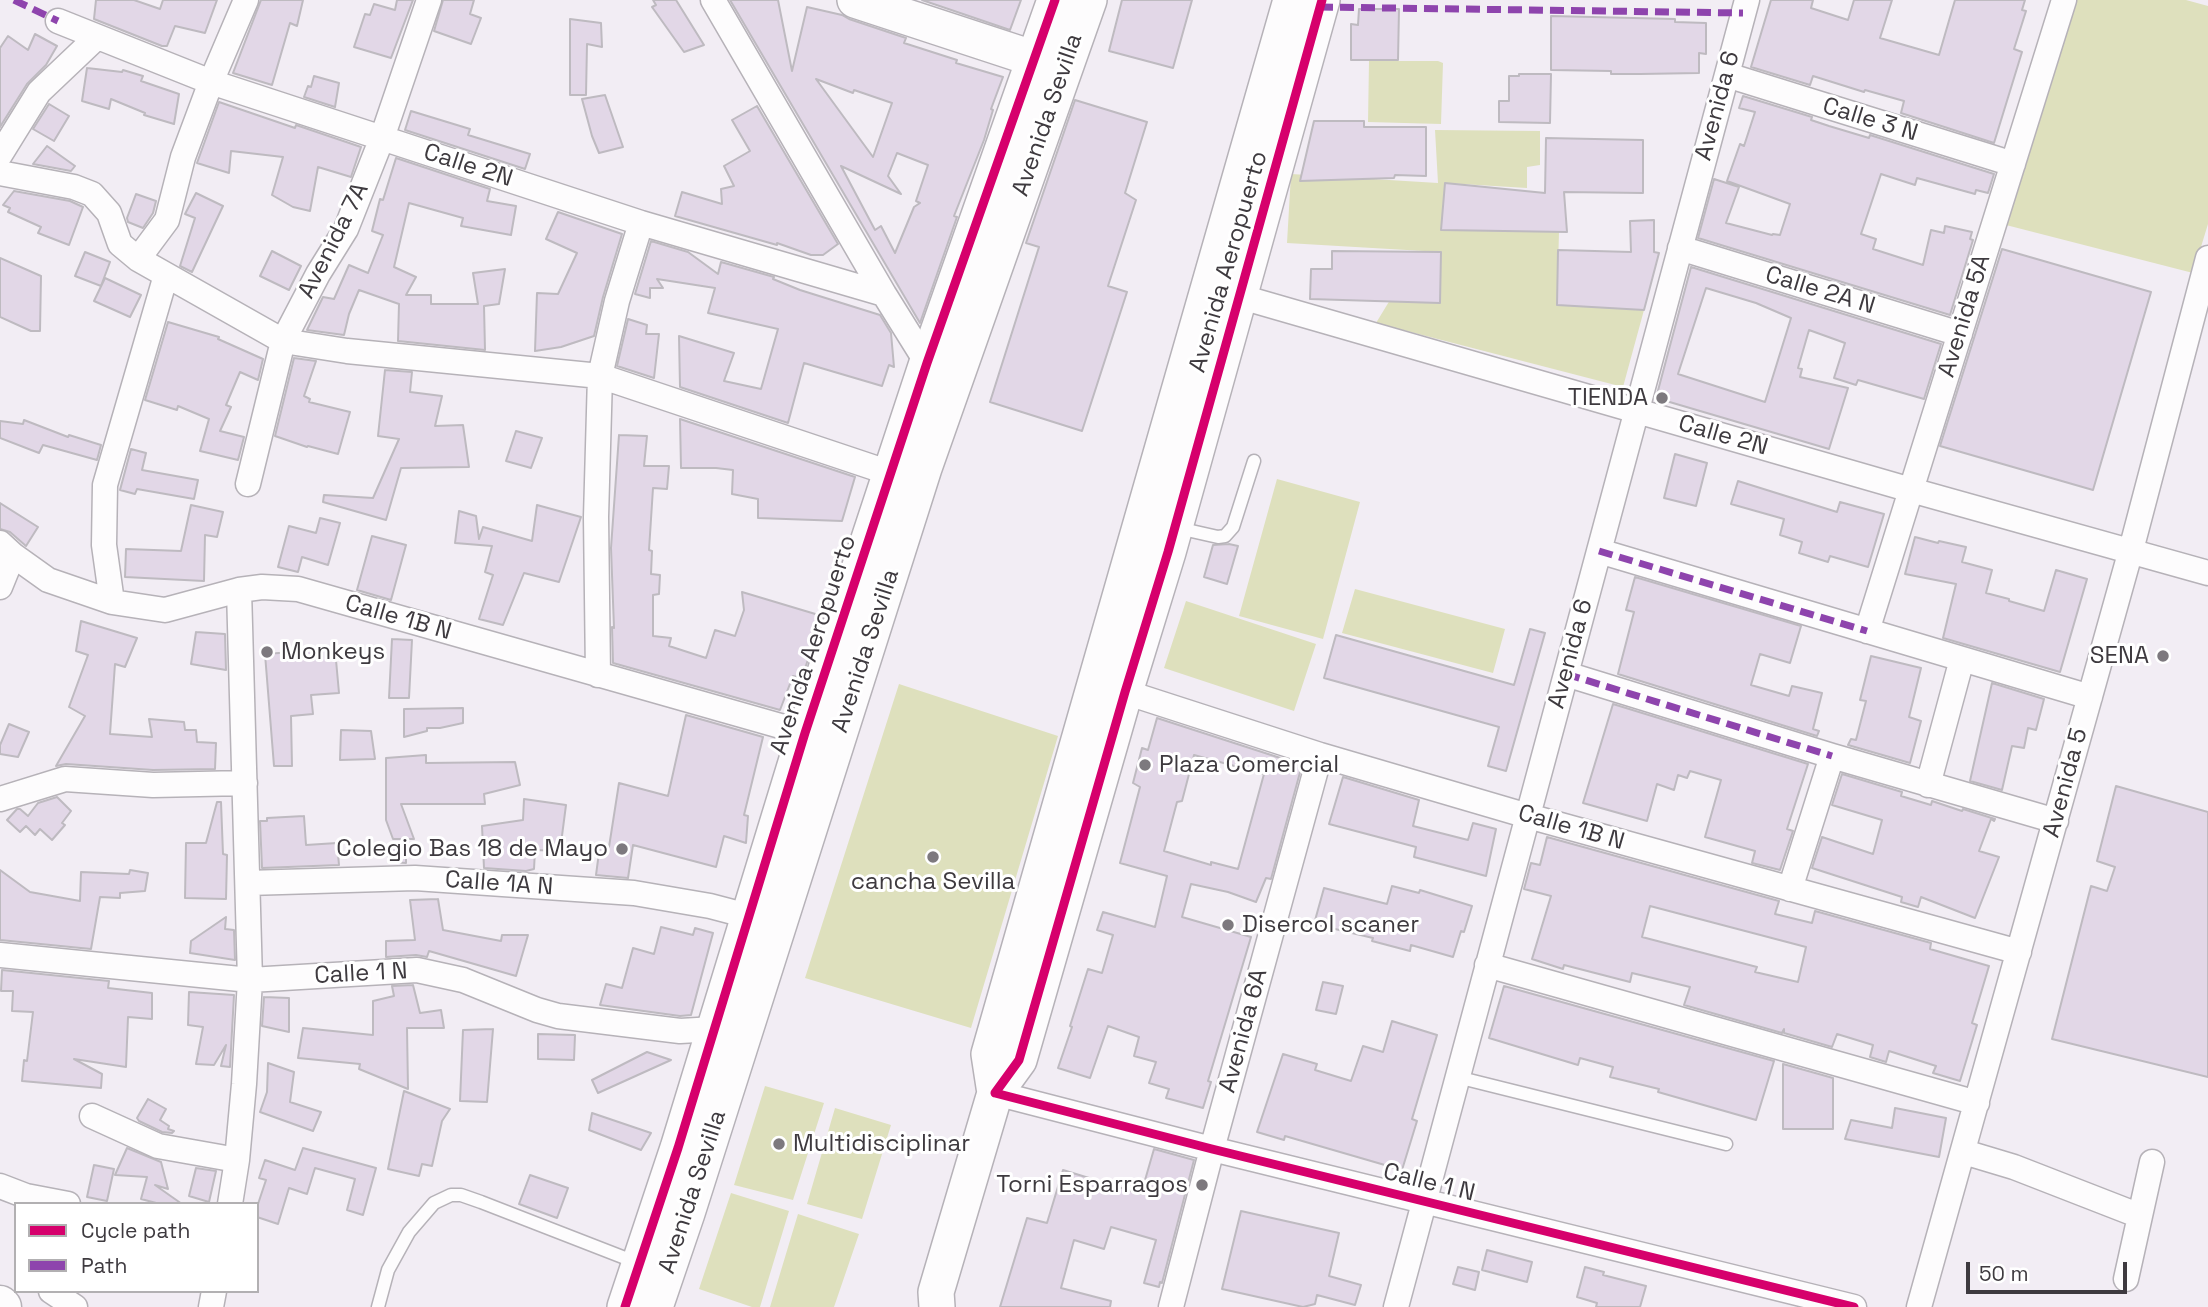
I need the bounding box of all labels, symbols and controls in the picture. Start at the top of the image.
street label: Avenida Sevilla [1007,30,1089,200]
street label: Avenida 6 [1690,48,1746,164]
street label: Calle 3 N [1819,92,1921,148]
street label: Calle 2N [420,138,516,194]
street label: Avenida Aeropuerto [1184,148,1274,376]
street label: Avenida 7A [293,178,375,304]
street label: Avenida 5A [1933,251,1997,381]
street label: Calle 2A N [1762,261,1878,321]
place label: TIENDA [1568,384,1648,412]
marker: TIENDA [1654,390,1670,406]
street label: Calle 2N [1675,410,1771,462]
street label: Avenida Aeropuerto [765,532,863,758]
street label: Avenida Sevilla [826,566,906,736]
street label: Calle 1B N [341,589,455,647]
street label: Avenida 6 [1543,596,1599,712]
place label: Monkeys [281,638,385,666]
place label: SENA [2090,642,2149,670]
marker: Monkeys [259,644,275,660]
marker: SENA [2155,648,2171,664]
street label: Avenida 5 [2038,725,2094,841]
place label: Plaza Comercial [1159,751,1339,779]
marker: Plaza Comercial [1137,757,1153,773]
street label: Calle 1B N [1514,799,1628,857]
place label: Colegio Bas 18 de Mayo [336,835,608,863]
marker: Colegio Bas 18 de Mayo [614,841,630,857]
marker: cancha Sevilla [925,849,941,865]
street label: Calle 1A N [444,866,554,902]
place label: cancha Sevilla [851,868,1015,896]
place label: Disercol scaner [1242,911,1419,939]
marker: Disercol scaner [1220,917,1236,933]
street label: Calle 1 N [314,957,408,991]
street label: Avenida 6A [1214,966,1274,1096]
street label: Avenida Sevilla [653,1107,733,1277]
place label: Multidisciplinar [793,1130,970,1158]
marker: Multidisciplinar [771,1136,787,1152]
street label: Calle 1 N [1380,1158,1478,1208]
place label: Torni Esparragos [996,1171,1188,1199]
marker: Torni Esparragos [1194,1177,1210,1193]
legend [14,1202,259,1293]
text: Cycle path [81,1217,190,1244]
scale bar [1970,1248,2131,1292]
text: Path [81,1252,127,1279]
text: 50 m [1979,1260,2029,1287]

